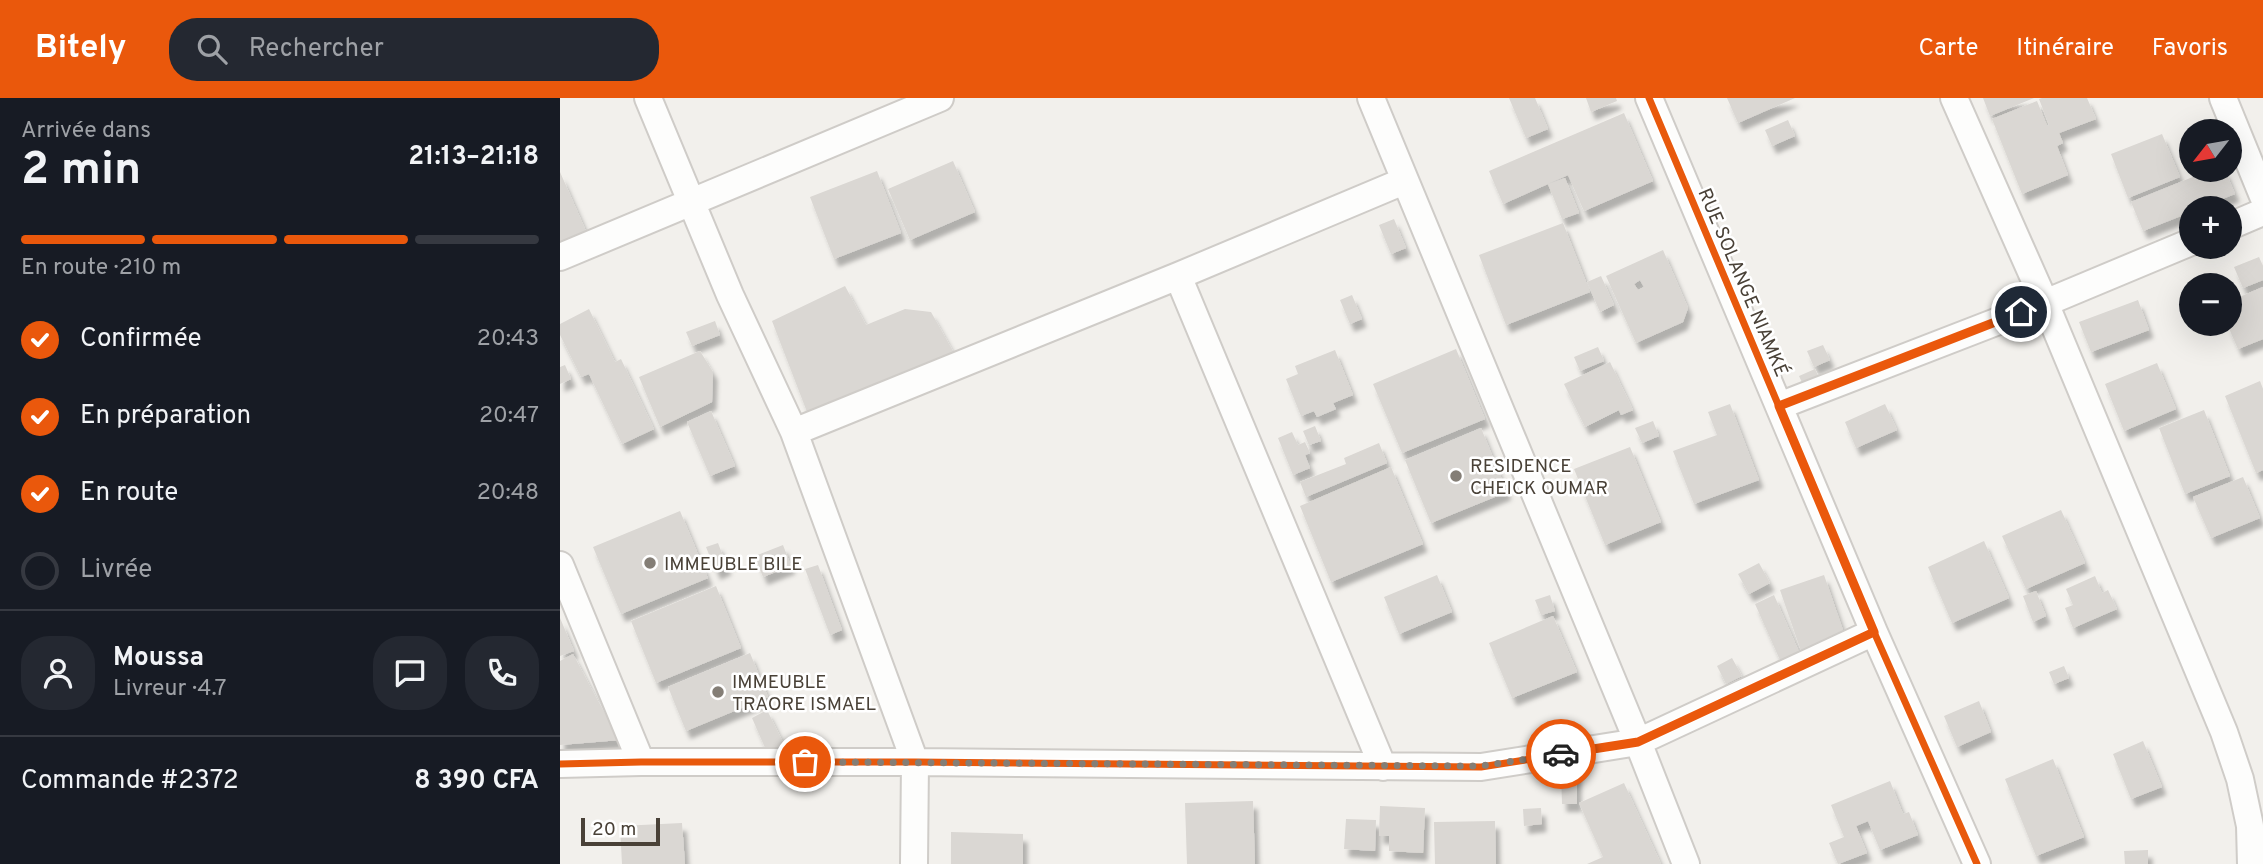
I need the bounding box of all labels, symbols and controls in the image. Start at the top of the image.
search box [169,18,659,81]
text: Bitely [35,28,127,70]
icon: search [193,30,231,68]
text: Rechercher [249,33,384,66]
text: Carte [1918,34,1978,64]
text: Itinéraire [2016,34,2114,64]
text: Favoris [2152,34,2228,64]
text: Arrivée dans [21,117,151,146]
north arrow [2179,119,2242,182]
map controls [2179,119,2242,336]
text: 21:13–21:18 [408,141,539,174]
text: 2 min [21,142,141,201]
street label: RUE SOLANGE NIAMKÉ [1692,185,1794,381]
button: + [2179,196,2242,259]
text: En route · 210 m [21,254,181,283]
button: − [2179,273,2242,336]
pin [1991,282,2051,342]
icon: home [2002,293,2040,331]
icon: check [21,321,59,359]
text: Confirmée [80,323,202,356]
text: 20:43 [477,325,539,354]
icon: check [21,398,59,436]
text: En préparation [80,400,251,433]
text: 20:47 [479,402,539,431]
place label: RESIDENCE CHEICK OUMAR [1470,455,1608,501]
marker: RESIDENCE CHEICK OUMAR [1448,468,1464,484]
icon: check [21,475,59,513]
text: En route [80,477,178,510]
text: 20:48 [477,479,539,508]
place label: IMMEUBLE BILE [664,553,803,577]
text: Livrée [80,554,152,587]
marker: IMMEUBLE BILE [642,555,658,571]
button: person [21,636,95,710]
button: chat [373,636,447,710]
button: phone [465,636,539,710]
text: Moussa [113,642,204,675]
place label: IMMEUBLE TRAORE ISMAEL [732,671,876,717]
text: Livreur · 4.7 [113,675,226,704]
marker: IMMEUBLE TRAORE ISMAEL [710,684,726,700]
courier [1526,719,1596,789]
pin [775,732,835,792]
icon: car [1542,735,1580,773]
icon: bag [786,743,824,781]
text: Commande #2372 [21,765,239,798]
text: 8 390 CFA [414,765,539,798]
scale bar [581,815,660,847]
text: 20 m [592,818,636,842]

